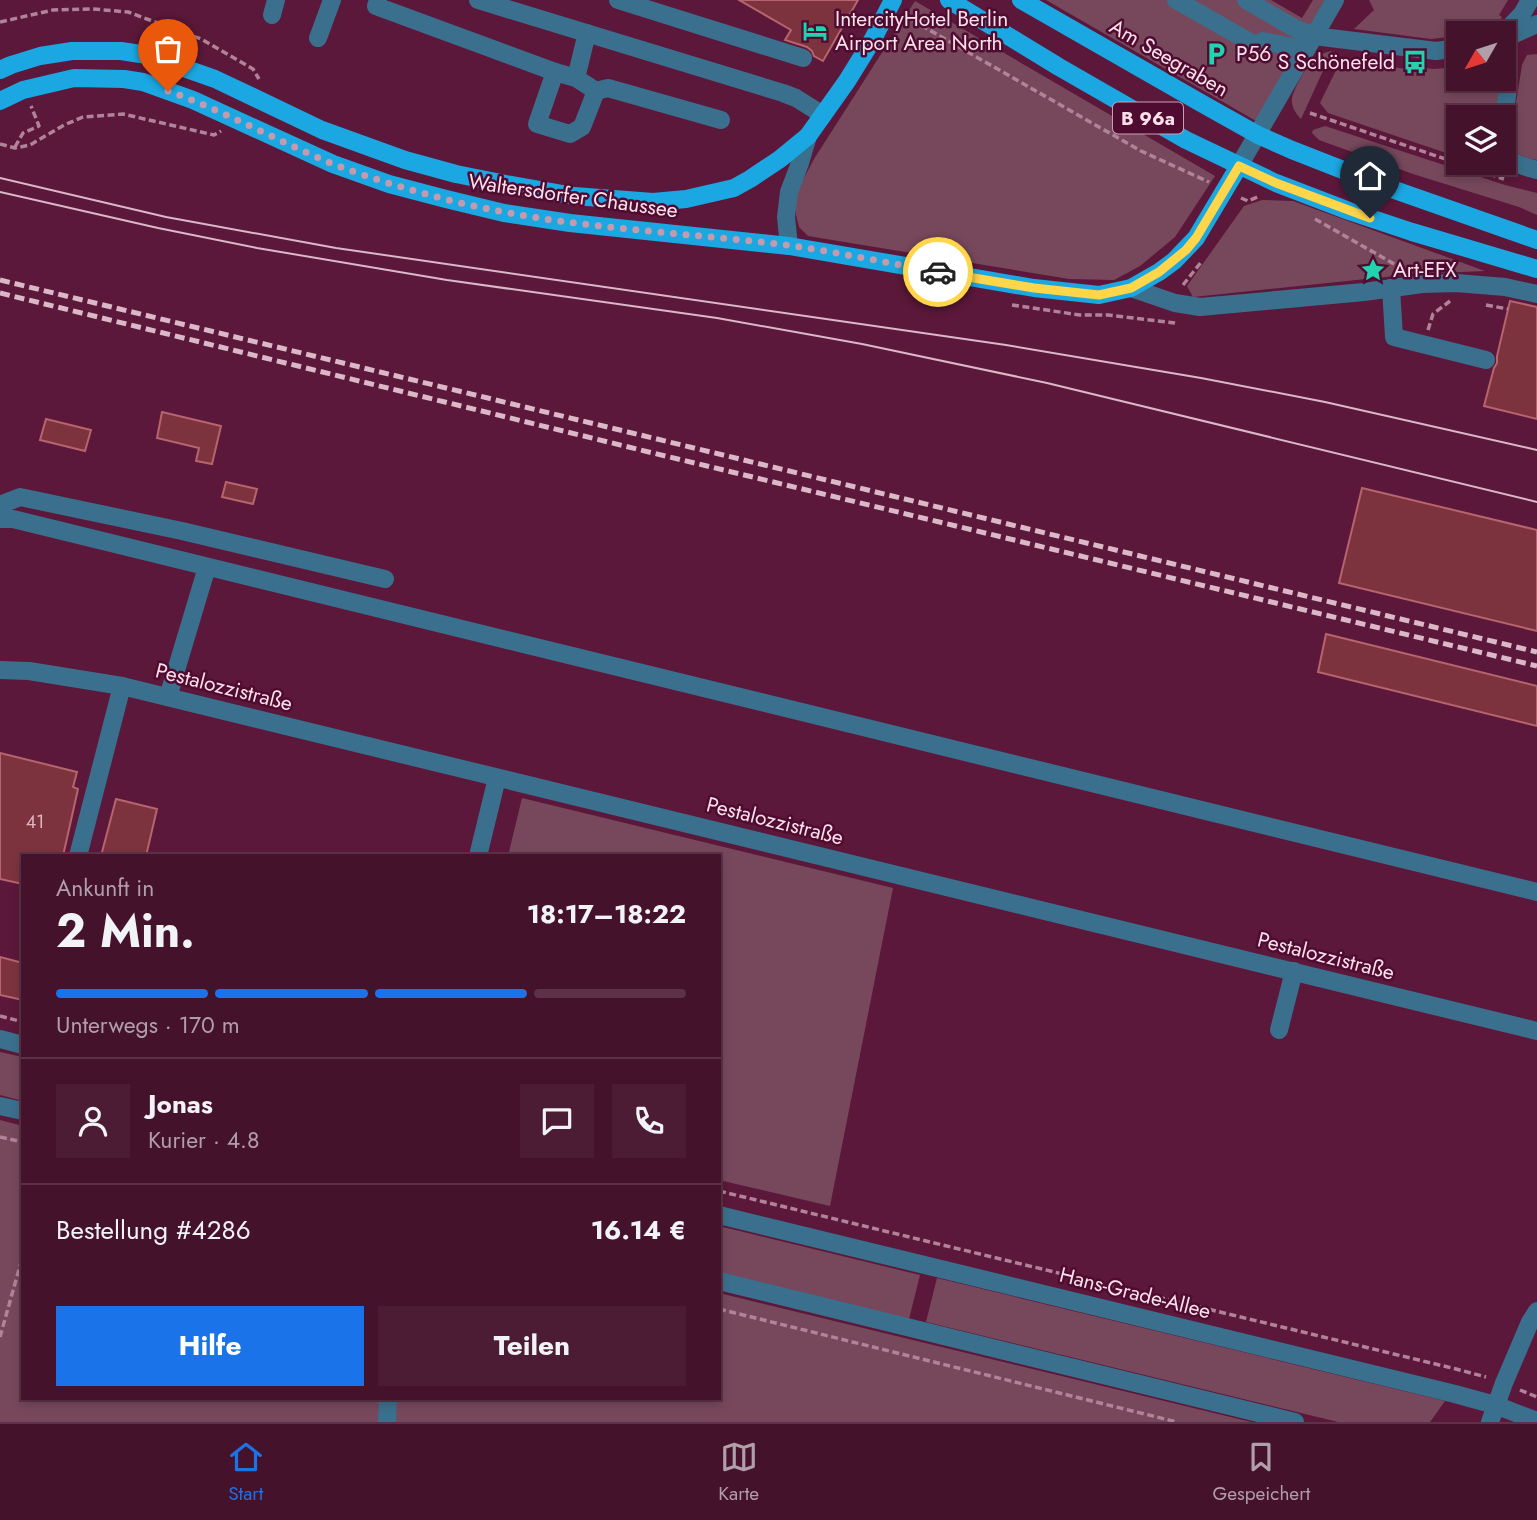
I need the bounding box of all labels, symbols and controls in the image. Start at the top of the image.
place label: IntercityHotel Berlin Airport Area North [835,4,1008,58]
street label: Am Seegraben [1104,12,1234,104]
hotel icon: IntercityHotel Berlin Airport Area North [801,17,829,45]
pin [138,19,198,91]
north arrow [1446,21,1516,91]
map controls [1446,21,1516,175]
icon: bag [149,30,187,68]
place label: P56 [1236,39,1271,69]
parking icon: P56 [1202,40,1230,68]
place label: S Schönefeld [1278,47,1395,77]
bus stop icon: S Schönefeld [1401,48,1429,76]
road number: B 96a [1113,102,1183,134]
button: layers [1446,105,1516,175]
pin [1340,146,1400,218]
icon: home [1351,157,1389,195]
street label: Waltersdorfer Chaussee [466,166,680,226]
courier [903,237,973,307]
icon: car [919,253,957,291]
place label: Art-EFX [1393,255,1457,285]
place icon: Art-EFX [1359,256,1387,284]
street label: Pestalozzistraße [152,655,296,719]
street label: Pestalozzistraße [703,789,847,853]
house number: 41 [26,809,44,835]
text: Ankunft in [56,871,154,905]
text: 18:17–18:22 [527,895,686,933]
text: 2 Min. [56,898,195,964]
street label: Pestalozzistraße [1254,924,1398,988]
text: Unterwegs · 170 m [56,1008,240,1042]
button: person [56,1084,130,1158]
button: chat [520,1084,594,1158]
button: phone [612,1084,686,1158]
text: Jonas [148,1085,213,1123]
text: Kurier · 4.8 [148,1123,260,1157]
text: Bestellung #4286 [56,1211,251,1249]
text: 16.14 € [591,1211,686,1249]
street label: Hans-Grade-Allee [1056,1260,1214,1326]
button: Hilfe [56,1306,364,1386]
button: Teilen [378,1306,686,1386]
tab: Start [227,1438,265,1507]
tab: Karte [718,1438,759,1507]
tab: Gespeichert [1213,1438,1310,1507]

